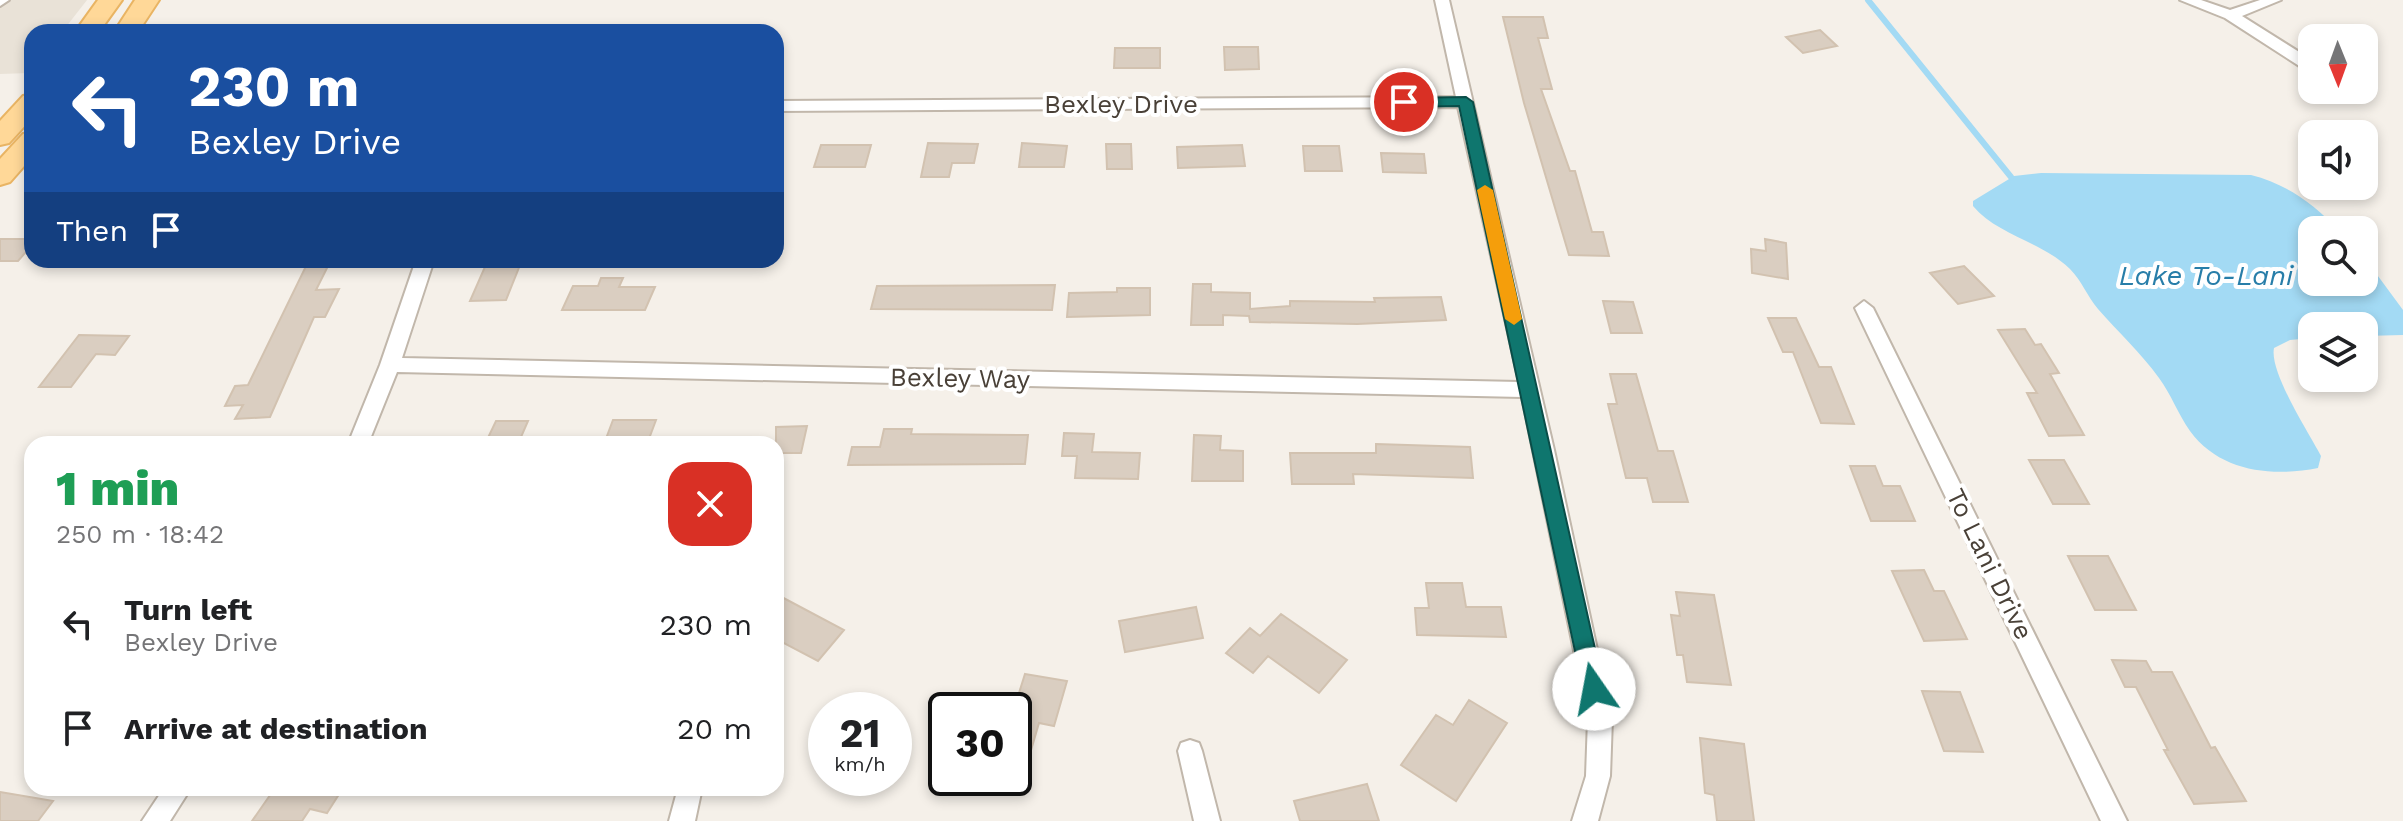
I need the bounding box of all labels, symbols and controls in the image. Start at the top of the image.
north arrow [2298,24,2378,104]
map controls [2298,24,2378,392]
text: 230 m [188,54,359,120]
icon: left [56,56,160,160]
pin [1370,68,1438,136]
icon: arrive [1382,80,1426,124]
street label: Bexley Drive [1044,89,1198,119]
button: sound [2298,120,2378,200]
text: Bexley Drive [188,121,401,163]
icon: arrive [144,208,188,252]
text: Then [56,213,128,248]
button: search [2298,216,2378,296]
water label: Lake To-Lani [2119,259,2294,292]
button: layers [2298,312,2378,392]
street label: Bexley Way [890,362,1031,394]
text: 1 min [56,460,179,517]
button: close [668,462,752,546]
street label: To Lani Drive [1941,484,2039,644]
text: 250 m · 18:42 [56,519,224,549]
text: Turn left [124,592,252,627]
icon: left [56,602,100,646]
text: 230 m [660,607,752,642]
text: Bexley Drive [124,627,278,657]
position arrow [1552,647,1636,731]
speed limit sign: 30 [928,692,1032,796]
icon: arrive [56,706,100,750]
text: 21 [839,710,881,757]
text: Arrive at destination [124,711,428,746]
text: 20 m [677,711,752,746]
text: km/h [834,752,886,776]

